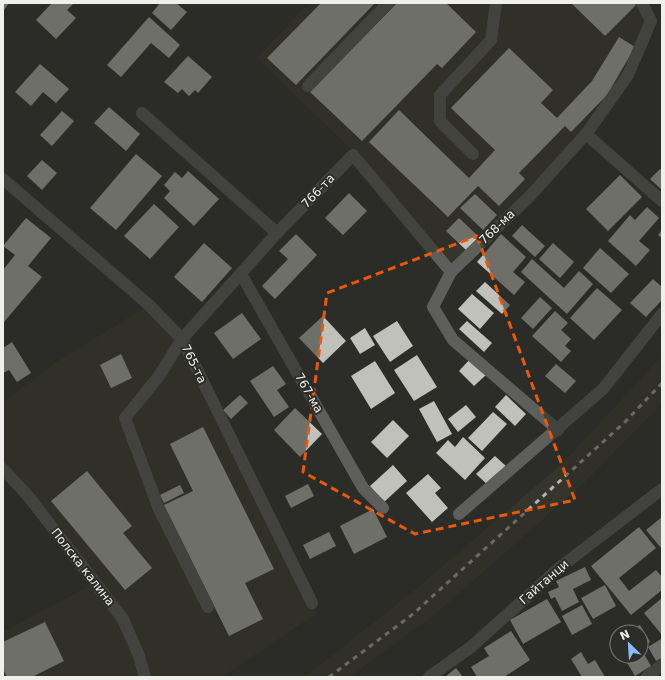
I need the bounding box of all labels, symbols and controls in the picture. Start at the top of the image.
street label: 766-та [299,171,337,211]
street label: 768-ма [476,207,518,247]
street label: 765-та [179,342,209,386]
street label: 767-ма [292,371,326,415]
street label: Полска калина [48,526,118,608]
street label: Гайтанци [517,557,571,607]
north arrow [609,624,649,664]
text: N [618,628,632,643]

